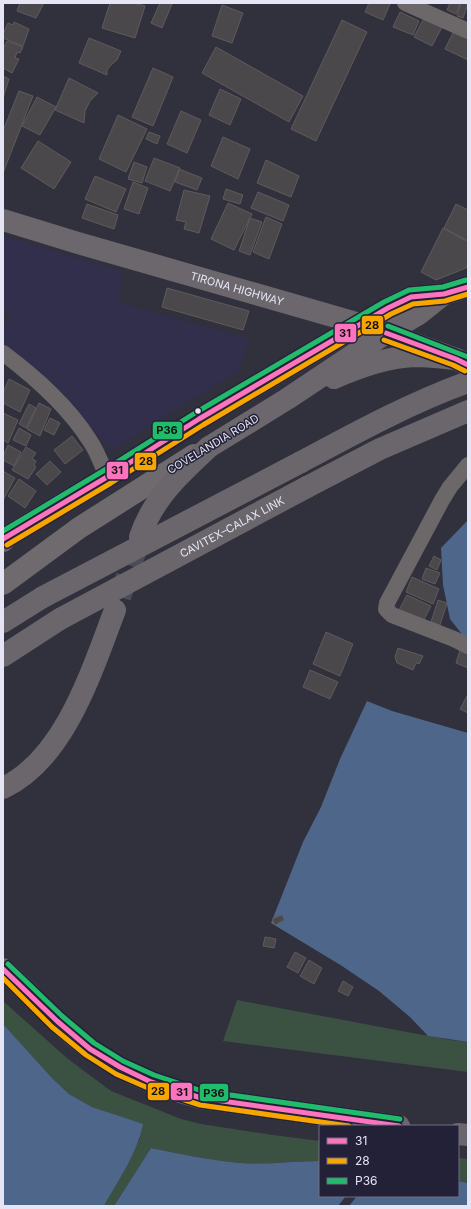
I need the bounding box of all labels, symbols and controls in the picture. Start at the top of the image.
street label: TIRONA HIGHWAY [189,269,286,309]
line badge: 28 [361,315,384,335]
text: 28 [365,318,379,332]
line badge: 31 [334,323,357,343]
text: 31 [339,326,351,340]
unlabelled marker [193,406,203,416]
street label: COVELANDIA ROAD [165,411,261,477]
line badge: P36 [152,421,183,440]
text: P36 [156,423,178,437]
line badge: 28 [134,452,157,471]
text: 28 [139,454,153,468]
line badge: 31 [106,461,129,480]
text: 31 [111,463,123,477]
street label: CAVITEX–CALAX LINK [177,493,287,561]
line badge: 28 [147,1082,170,1101]
line badge: 31 [170,1082,193,1101]
line badge: P36 [199,1083,229,1102]
text: 28 [151,1084,165,1098]
text: 31 [176,1085,188,1099]
text: P36 [203,1086,225,1100]
legend [319,1125,459,1197]
text: 31 [355,1133,367,1148]
text: 28 [355,1153,370,1168]
text: P36 [355,1173,378,1188]

